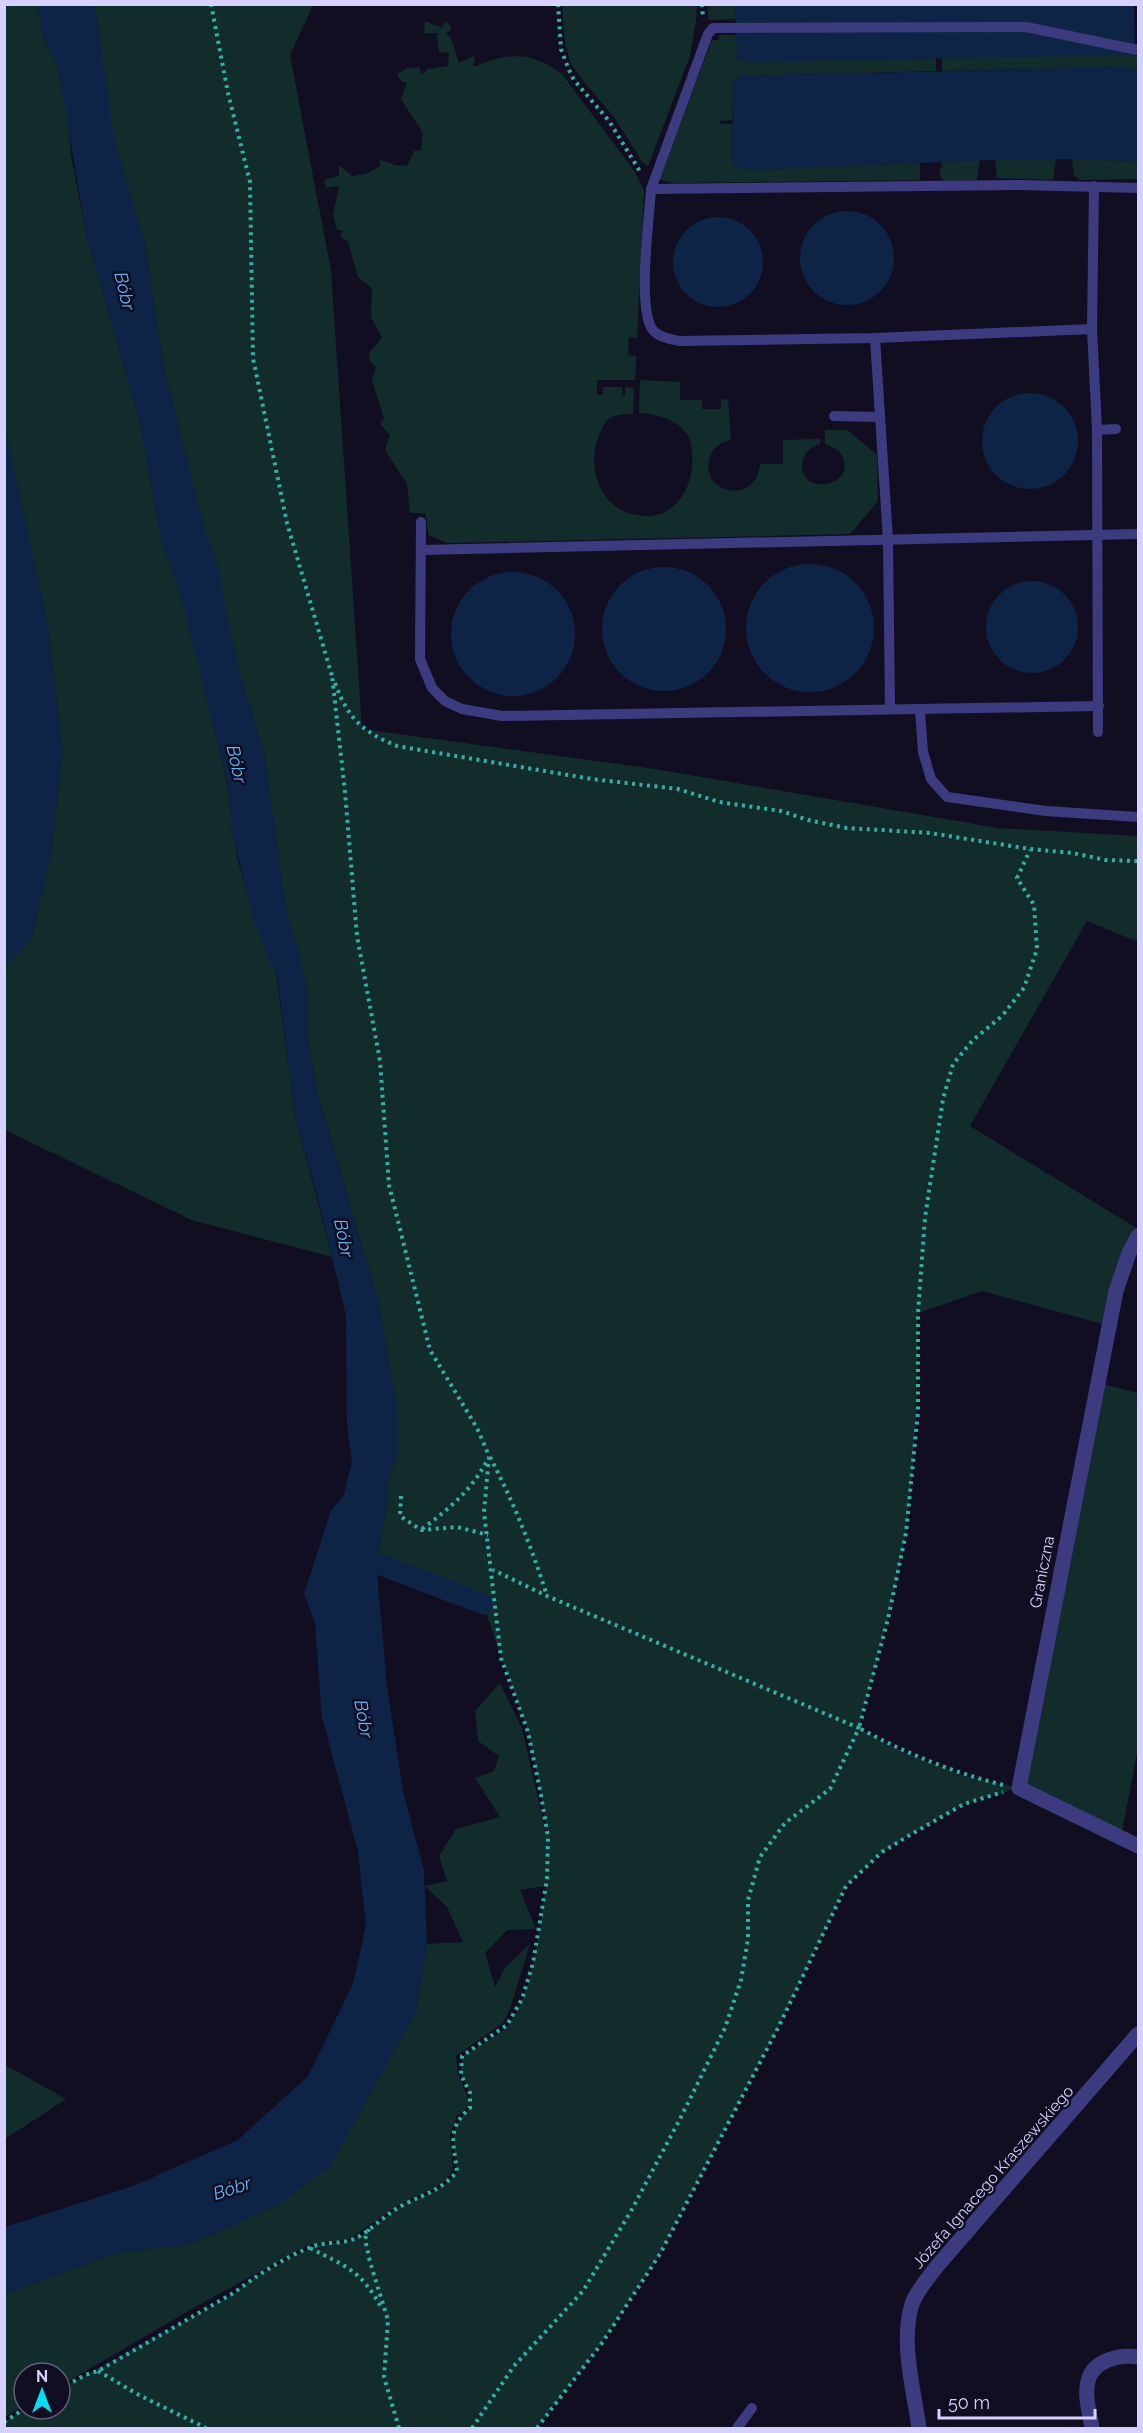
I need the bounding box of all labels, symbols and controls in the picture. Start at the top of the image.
water label: Bóbr [110,270,140,313]
water label: Bóbr [223,743,251,786]
water label: Bóbr [330,1217,358,1260]
street label: Graniczna [1026,1534,1058,1610]
water label: Bóbr [350,1698,378,1741]
street label: Józefa Ignacego Kraszewskiego [908,2082,1078,2272]
water label: Bóbr [210,2172,254,2204]
north arrow [12,2361,72,2421]
text: N [36,2367,48,2386]
scale bar [939,2382,1095,2420]
text: 50 m [948,2392,990,2413]

